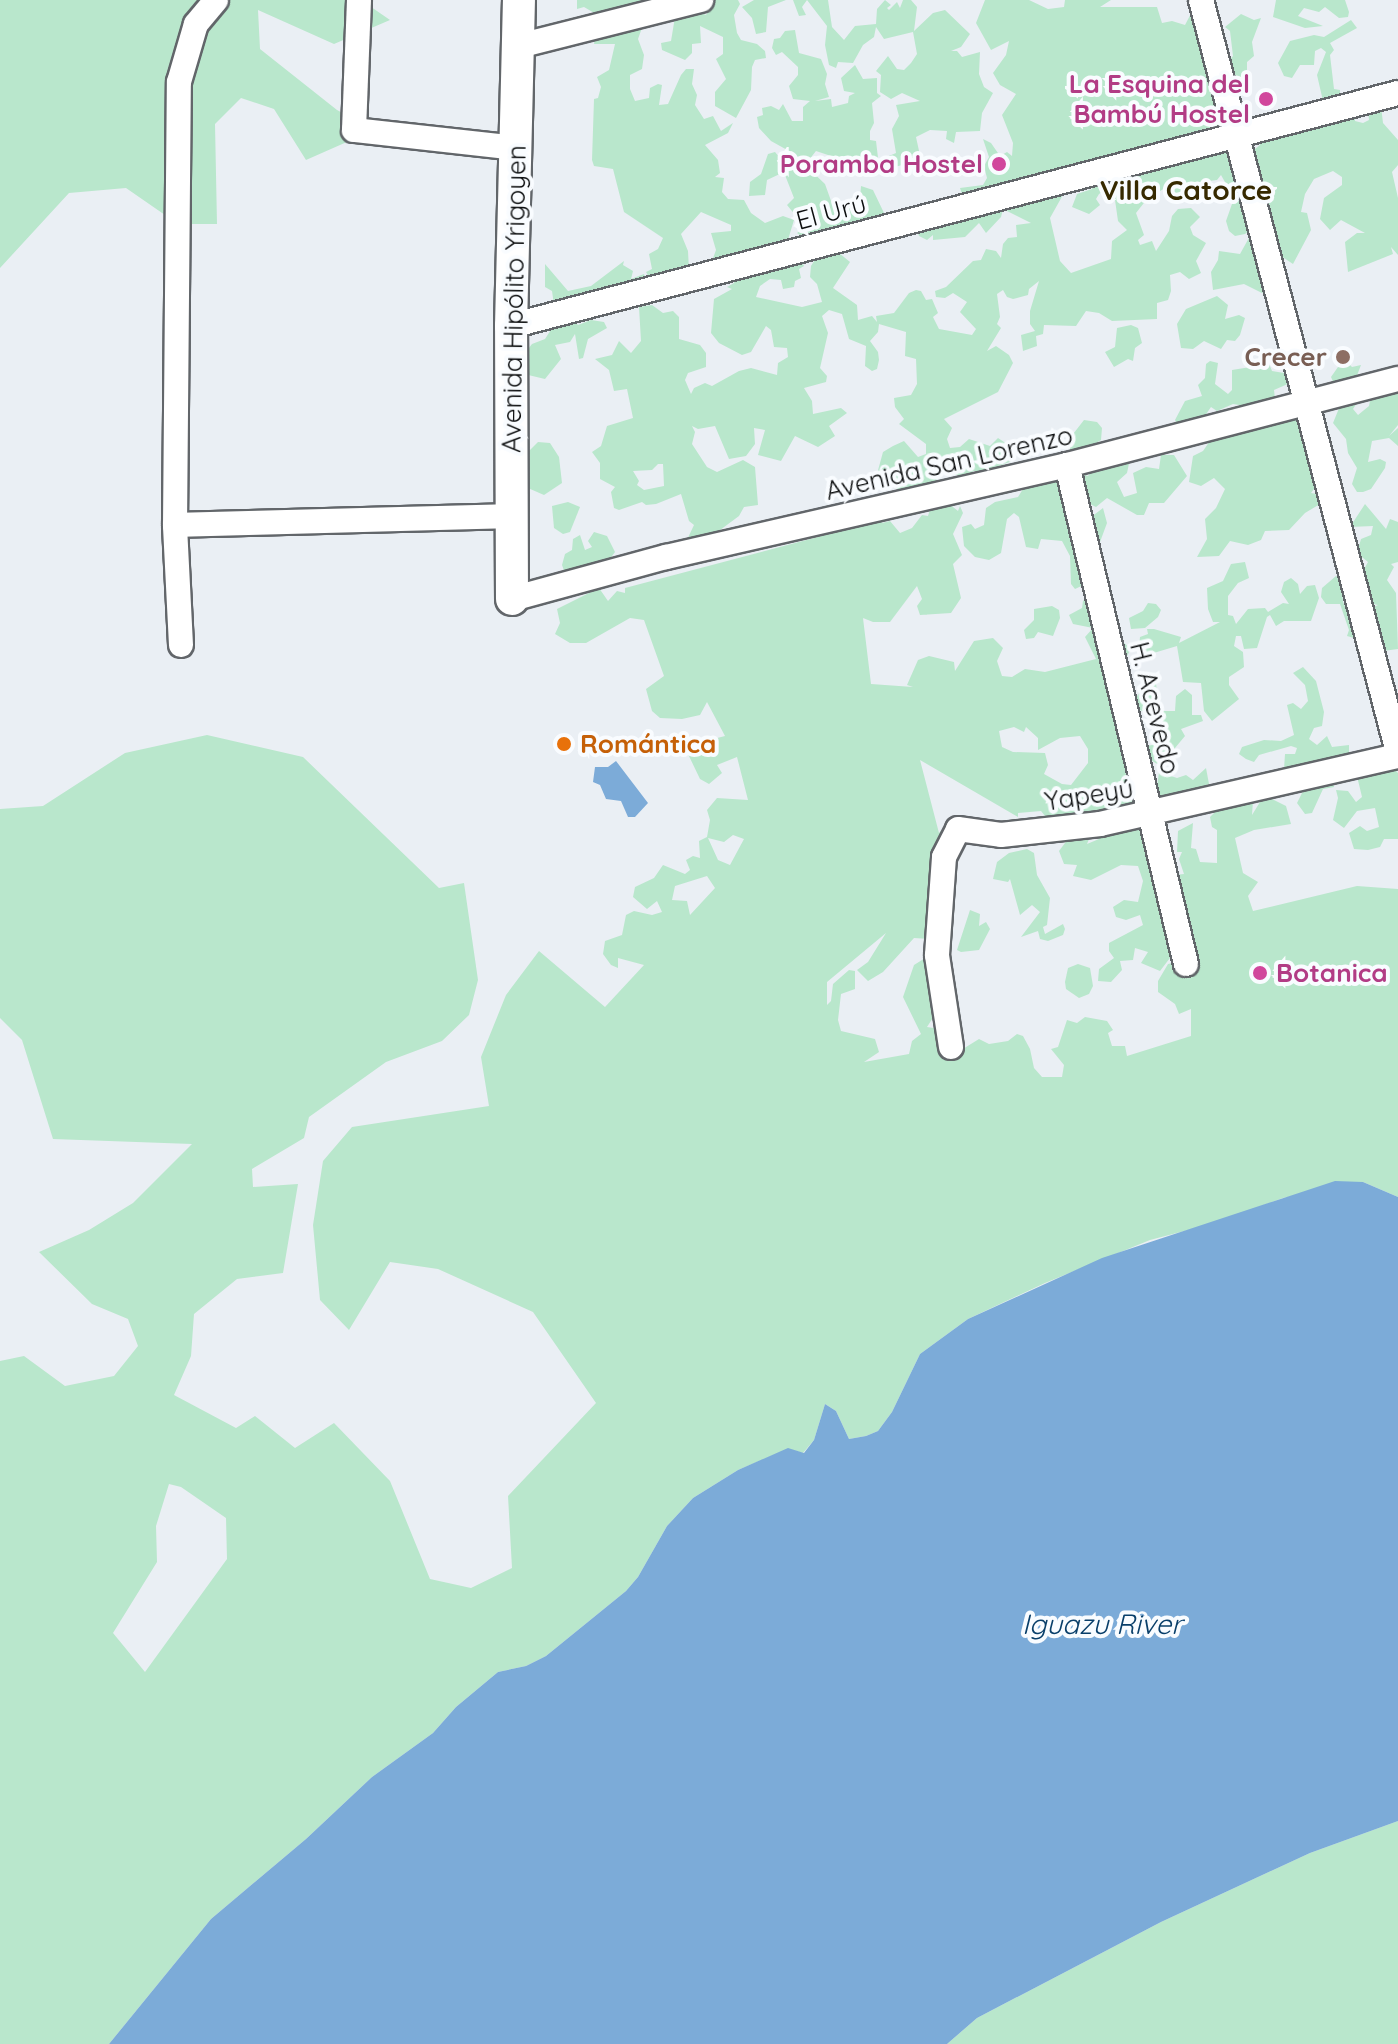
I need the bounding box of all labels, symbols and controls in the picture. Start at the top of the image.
place label: La Esquina del Bambú Hostel [1069,68,1250,130]
marker: La Esquina del Bambú Hostel [1257,90,1275,108]
street label: Avenida Hipólito Yrigoyen [496,145,532,453]
place label: Poramba Hostel [780,148,983,180]
marker: Poramba Hostel [990,155,1008,173]
district label: Villa Catorce [1100,173,1272,207]
street label: El Urú [793,188,869,236]
place label: Crecer [1245,341,1327,373]
marker: Crecer [1334,348,1352,366]
street label: Avenida San Lorenzo [822,419,1076,507]
street label: H. Acevedo [1124,639,1186,777]
place label: Romántica [580,728,716,760]
marker: Romántica [555,735,573,753]
street label: Yapeyú [1042,773,1136,817]
place label: Botanica [1276,957,1388,989]
marker: Botanica [1251,964,1269,982]
water label: Iguazu River [1022,1607,1182,1641]

